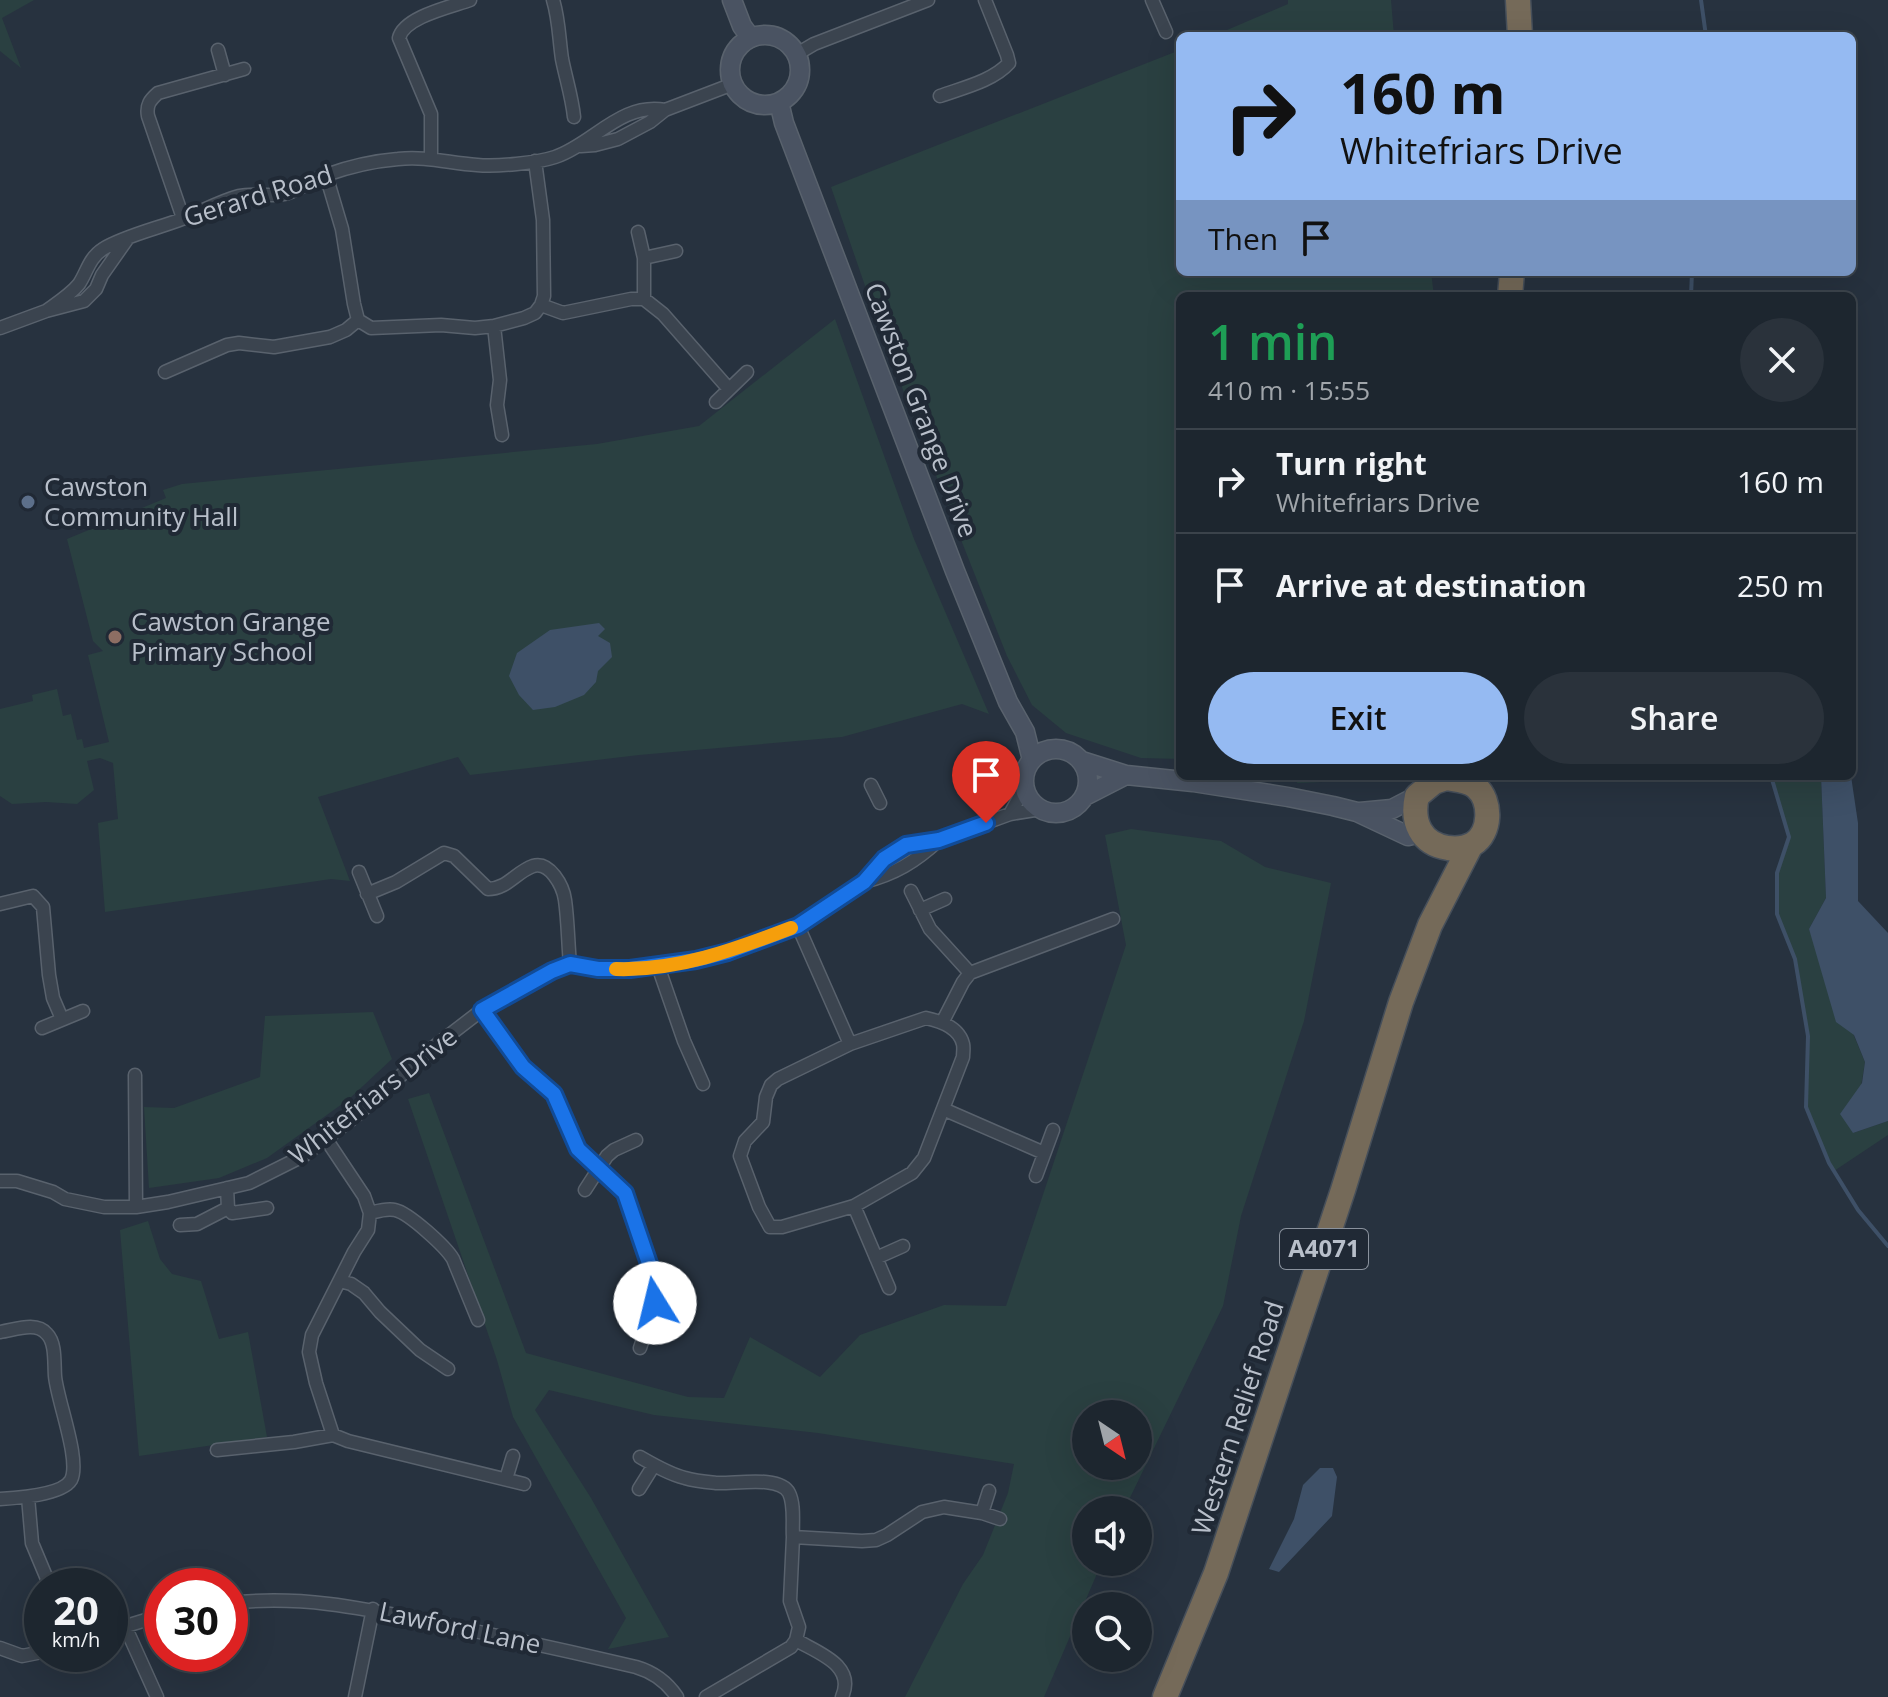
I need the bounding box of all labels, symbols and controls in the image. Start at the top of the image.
text: 160 m [1340,54,1506,130]
icon: right [1208,64,1312,168]
text: Whitefriars Drive [1340,126,1623,175]
street label: Gerard Road [179,155,337,235]
icon: arrive [1294,216,1338,260]
text: Then [1208,218,1278,259]
street label: Cawston Grange Drive [857,277,987,542]
text: 1 min [1208,309,1338,374]
button: close [1740,318,1824,402]
text: 410 m · 15:55 [1208,372,1370,408]
text: Turn right [1276,443,1427,484]
icon: right [1208,459,1252,503]
text: 160 m [1737,461,1824,502]
place label: Cawston Community Hall [44,468,238,534]
text: Whitefriars Drive [1276,484,1480,520]
marker: Cawston Community Hall [19,493,37,511]
icon: arrive [1208,563,1252,607]
text: Arrive at destination [1276,565,1587,606]
text: 250 m [1737,565,1824,606]
place label: Cawston Grange Primary School [131,603,331,669]
marker: Cawston Grange Primary School [106,628,124,646]
button: Exit [1208,672,1508,764]
button: Share [1524,672,1824,764]
pin [952,741,1020,823]
icon: arrive [964,753,1008,797]
street label: Whitefriars Drive [281,1018,464,1172]
road number: A4071 [1280,1229,1368,1269]
position arrow [613,1261,697,1345]
street label: Western Relief Road [1182,1296,1292,1539]
north arrow [1072,1400,1152,1480]
map controls [1072,1400,1152,1672]
button: sound [1072,1496,1152,1576]
speed limit sign: 30 [144,1568,248,1672]
text: 20 [53,1582,99,1637]
street label: Lawford Lane [376,1592,544,1662]
button: search [1072,1592,1152,1672]
text: km/h [52,1626,100,1653]

